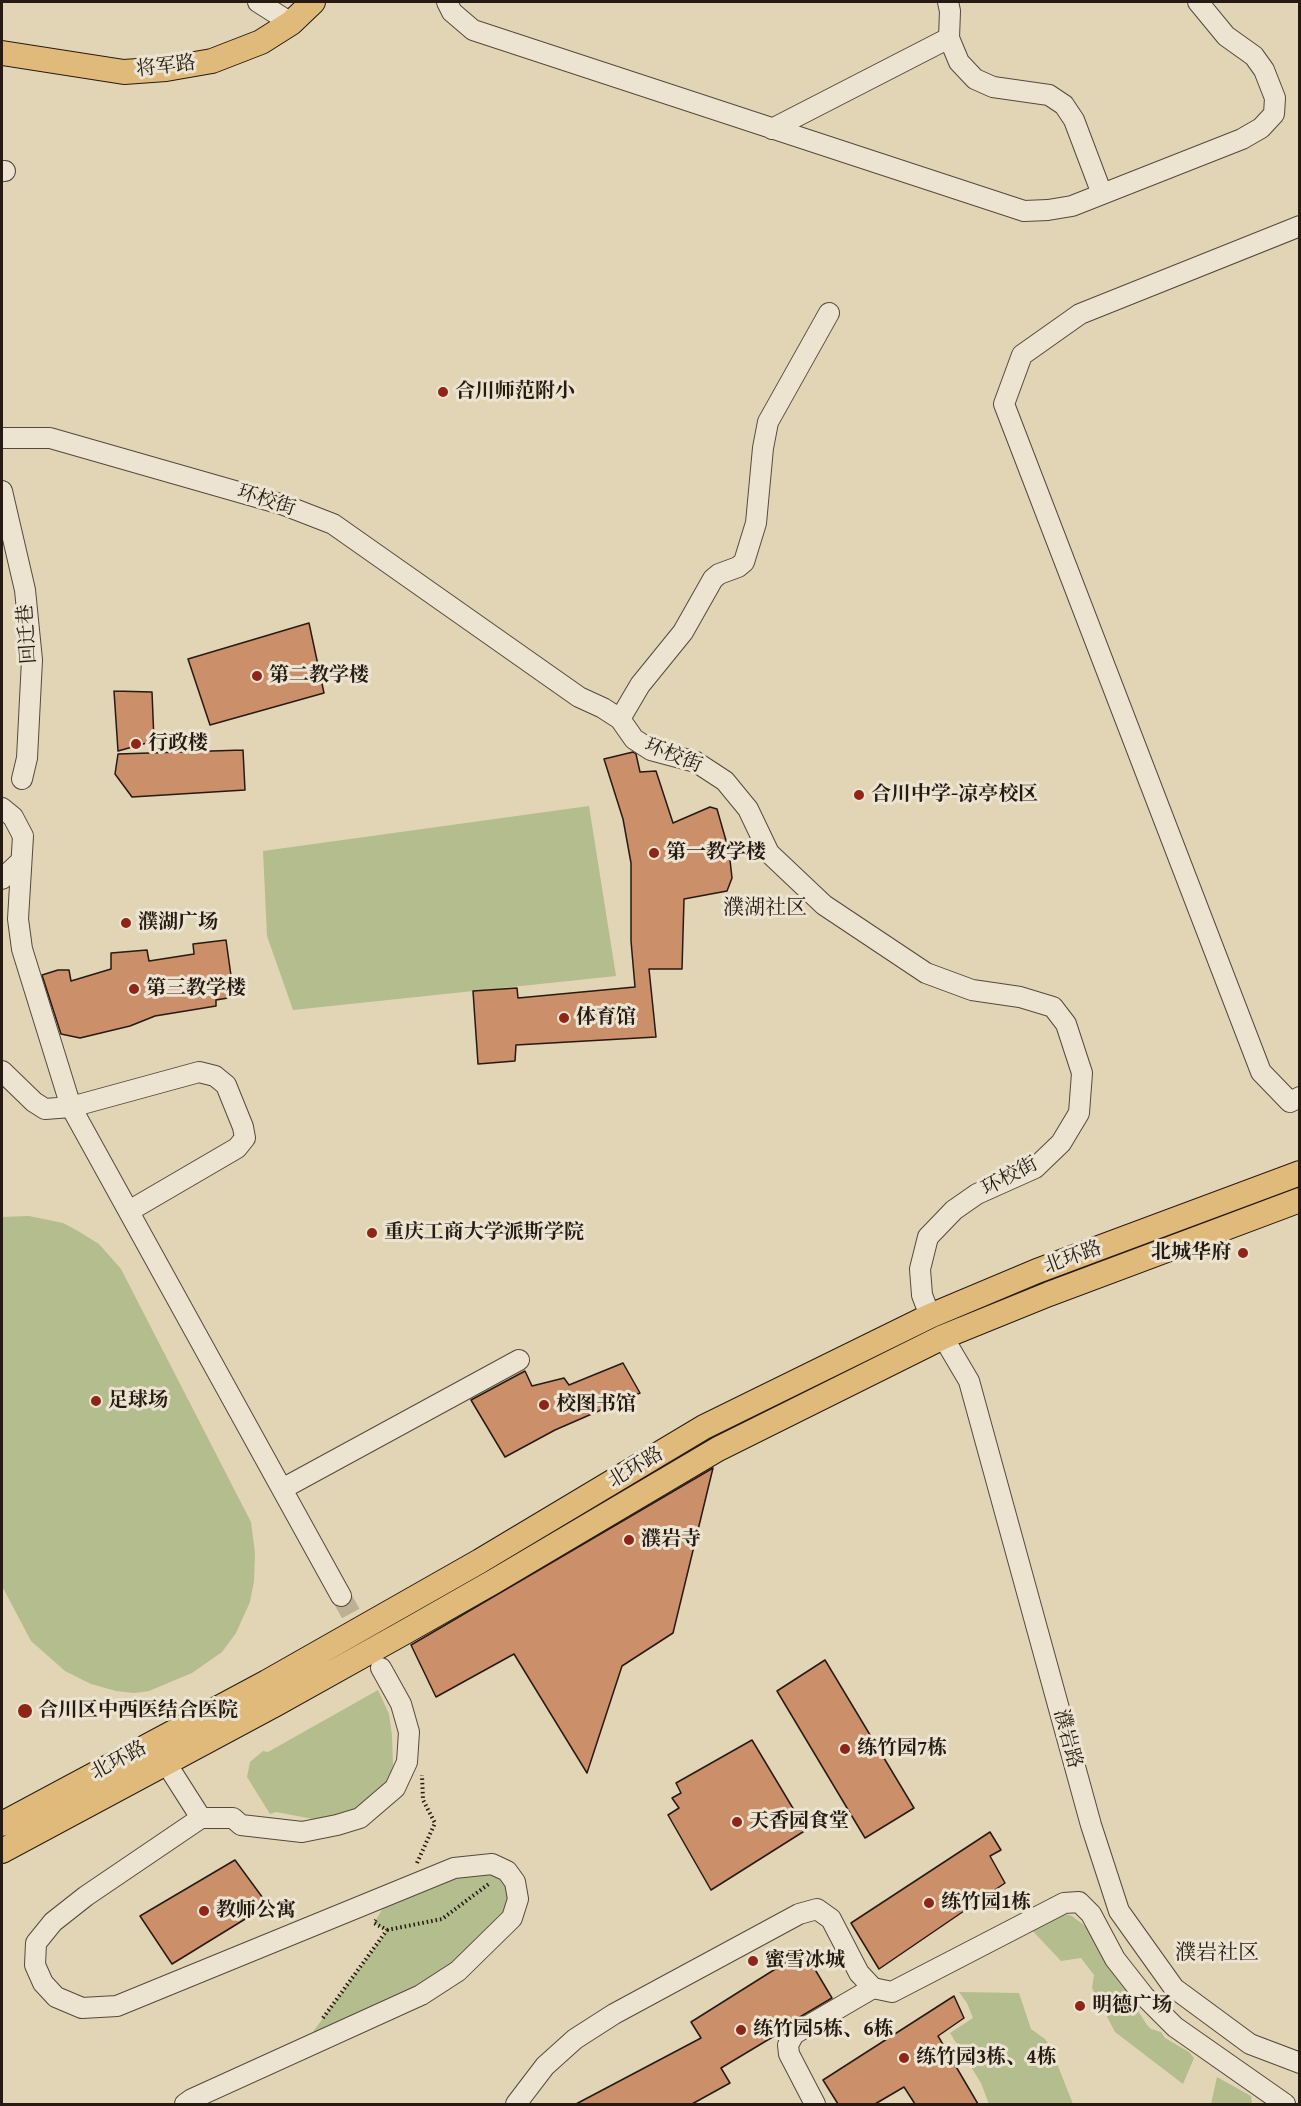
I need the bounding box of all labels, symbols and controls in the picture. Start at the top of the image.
street label: 将军路 [135,51,197,83]
place label: 合川师范附小 [455,380,575,404]
marker: 合川师范附小 [436,385,450,399]
street label: 环校街 [234,480,298,522]
street label: 回迁巷 [14,603,42,665]
place label: 第二教学楼 [269,664,369,688]
marker: 第二教学楼 [250,669,264,683]
place label: 行政楼 [148,732,208,756]
street label: 环校街 [641,734,705,778]
marker: 行政楼 [129,737,143,751]
place label: 合川中学-凉亭校区 [871,783,1038,807]
marker: 合川中学-凉亭校区 [852,788,866,802]
place label: 第一教学楼 [666,841,766,865]
marker: 第一教学楼 [647,846,661,860]
district label: 濮湖社区 [723,896,807,922]
place label: 濮湖广场 [138,911,218,935]
marker: 濮湖广场 [119,916,133,930]
place label: 第三教学楼 [146,977,246,1001]
marker: 第三教学楼 [127,982,141,996]
place label: 体育馆 [576,1006,636,1030]
marker: 体育馆 [557,1011,571,1025]
street label: 环校街 [978,1152,1042,1202]
place label: 重庆工商大学派斯学院 [384,1221,584,1245]
marker: 重庆工商大学派斯学院 [365,1226,379,1240]
street label: 北环路 [1041,1236,1105,1280]
place label: 北城华府 [1151,1241,1231,1265]
marker: 北城华府 [1236,1246,1250,1260]
place label: 足球场 [108,1389,168,1413]
place label: 校图书馆 [556,1393,636,1417]
marker: 足球场 [89,1394,103,1408]
marker: 校图书馆 [537,1398,551,1412]
street label: 北环路 [604,1442,668,1494]
place label: 濮岩寺 [641,1528,701,1552]
marker: 濮岩寺 [622,1533,636,1547]
place label: 合川区中西医结合医院 [38,1699,238,1723]
marker: 合川区中西医结合医院 [16,1702,34,1720]
street label: 濮岩路 [1048,1707,1086,1771]
street label: 北环路 [87,1736,151,1786]
place label: 练竹园7栋 [857,1737,947,1761]
marker: 练竹园7栋 [838,1742,852,1756]
place label: 天香园食堂 [749,1810,849,1834]
marker: 天香园食堂 [730,1815,744,1829]
place label: 练竹园1栋 [941,1891,1031,1915]
marker: 练竹园1栋 [922,1896,936,1910]
place label: 教师公寓 [216,1899,296,1923]
marker: 教师公寓 [197,1904,211,1918]
district label: 濮岩社区 [1175,1941,1259,1967]
place label: 蜜雪冰城 [765,1949,845,1973]
marker: 蜜雪冰城 [746,1954,760,1968]
place label: 明德广场 [1092,1994,1172,2018]
marker: 明德广场 [1073,1999,1087,2013]
place label: 练竹园5栋、6栋 [753,2018,894,2042]
marker: 练竹园5栋、6栋 [734,2023,748,2037]
place label: 练竹园3栋、4栋 [916,2046,1057,2070]
marker: 练竹园3栋、4栋 [897,2051,911,2065]

